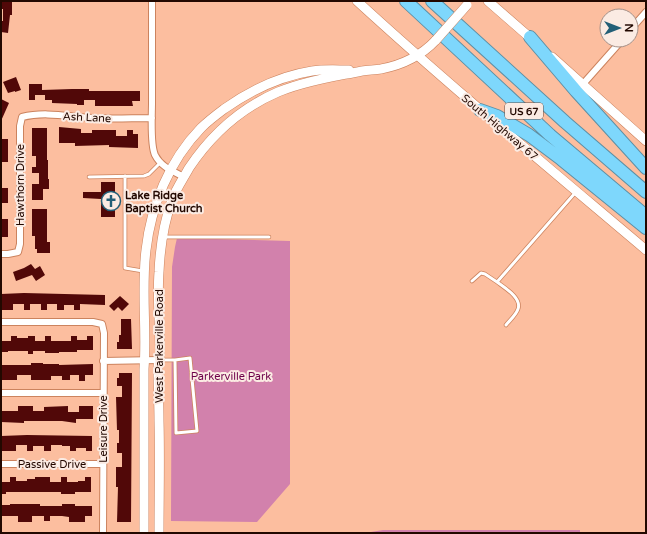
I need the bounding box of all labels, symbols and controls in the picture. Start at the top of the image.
north arrow [599,8,639,48]
text: N [622,24,635,32]
street label: South Highway 67 [459,92,541,163]
road number: US 67 [505,103,543,119]
street label: Ash Lane [62,110,112,125]
street label: Hawthorn Drive [14,144,27,226]
place label: Lake Ridge Baptist Church [125,189,203,216]
church icon: Lake Ridge Baptist Church [100,190,122,212]
street label: West Parkerville Road [153,289,166,403]
park label: Parkerville Park [191,370,271,383]
street label: Leisure Drive [97,395,110,463]
street label: Passive Drive [18,458,86,471]

